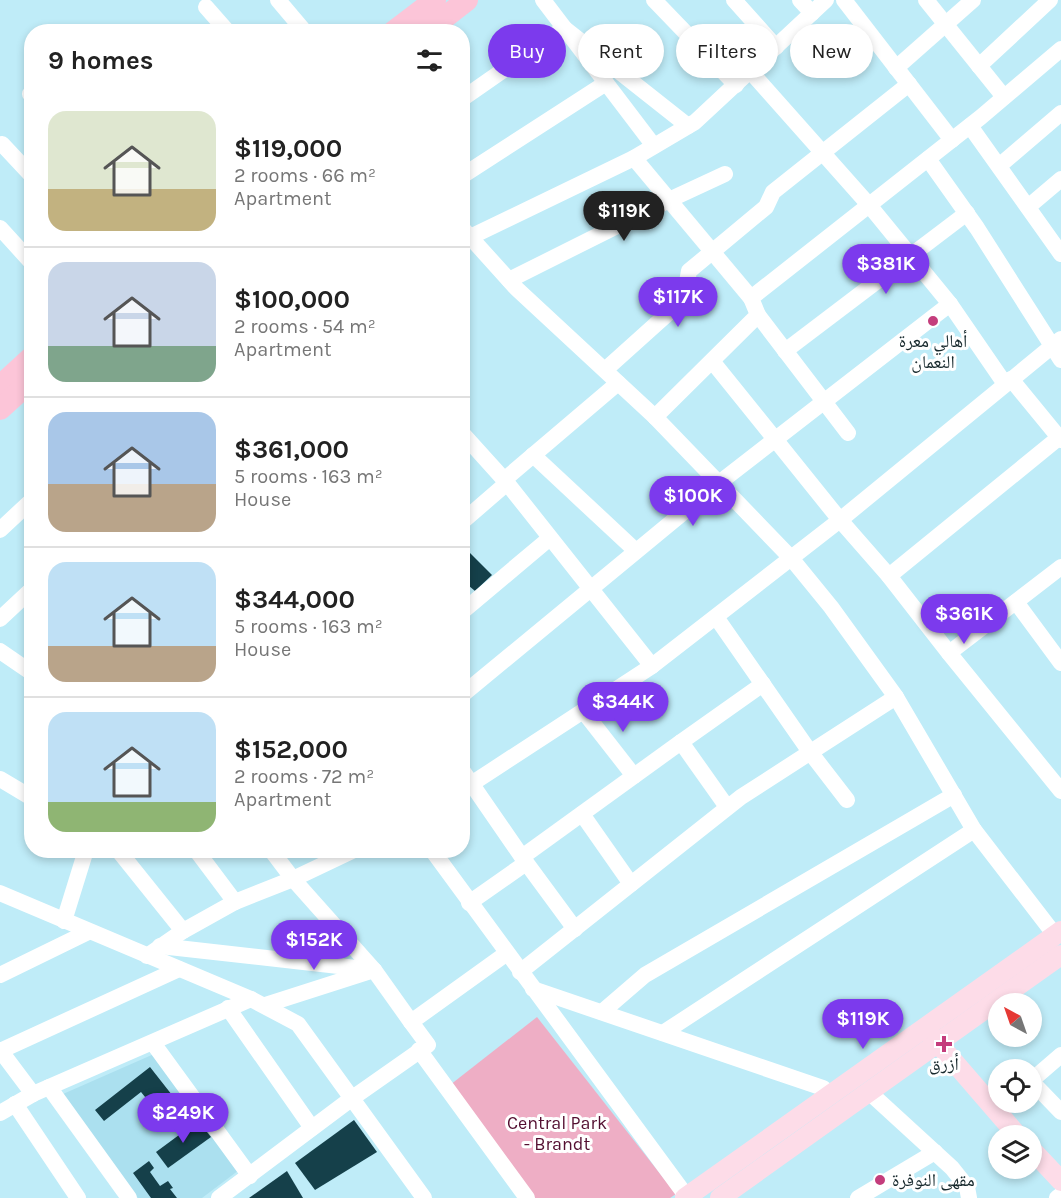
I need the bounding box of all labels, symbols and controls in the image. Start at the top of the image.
chip: Buy [488,24,566,78]
chip: Rent [578,24,664,78]
chip: Filters [676,24,778,78]
chip: New [790,24,873,78]
icon: filters [413,44,446,77]
text: 9 homes [48,45,154,76]
text: $119,000 [234,133,342,164]
icon: home [96,135,168,207]
text: 2 rooms · 66 m² [234,164,376,187]
text: Apartment [234,187,332,210]
pin: $119K [582,191,666,242]
text: $119K [597,199,651,222]
pin: $381K [844,244,928,295]
text: $381K [856,252,916,275]
pin: $117K [636,277,720,328]
text: $100,000 [234,284,350,315]
text: $117K [652,285,704,308]
icon: home [96,286,168,358]
marker: أهالي معرة النعمان [926,314,940,328]
text: 2 rooms · 54 m² [234,315,376,338]
place label: أهالي معرة النعمان [899,330,967,373]
text: Apartment [234,338,332,361]
text: $361,000 [234,434,349,465]
icon: home [96,436,168,508]
text: 5 rooms · 163 m² [234,465,383,488]
pin: $100K [651,476,735,527]
text: $100K [663,484,723,507]
text: House [234,488,291,511]
text: $344,000 [234,584,355,615]
icon: home [96,586,168,658]
pin: $361K [922,594,1006,645]
text: $361K [935,602,993,625]
text: 5 rooms · 163 m² [234,615,383,638]
text: House [234,638,291,661]
pin: $344K [581,682,665,733]
text: $344K [591,690,655,713]
text: $152,000 [234,734,348,765]
icon: home [96,736,168,808]
text: 2 rooms · 72 m² [234,765,374,788]
text: Apartment [234,788,332,811]
pin: $152K [272,920,356,971]
text: $152K [285,928,343,951]
north arrow [988,993,1042,1047]
map controls [988,993,1042,1179]
pin: $119K [821,999,905,1050]
text: $119K [836,1007,890,1030]
marker: أزرق [937,1037,951,1051]
place label: أزرق [929,1053,959,1075]
button: locate [988,1059,1042,1113]
pin: $249K [141,1093,225,1144]
text: $249K [151,1101,215,1124]
park label: Central Park - Brandt [507,1112,607,1155]
button: layers [988,1125,1042,1179]
place label: مقهى النوفرة [892,1169,975,1191]
marker: مقهى النوفرة [873,1173,887,1187]

